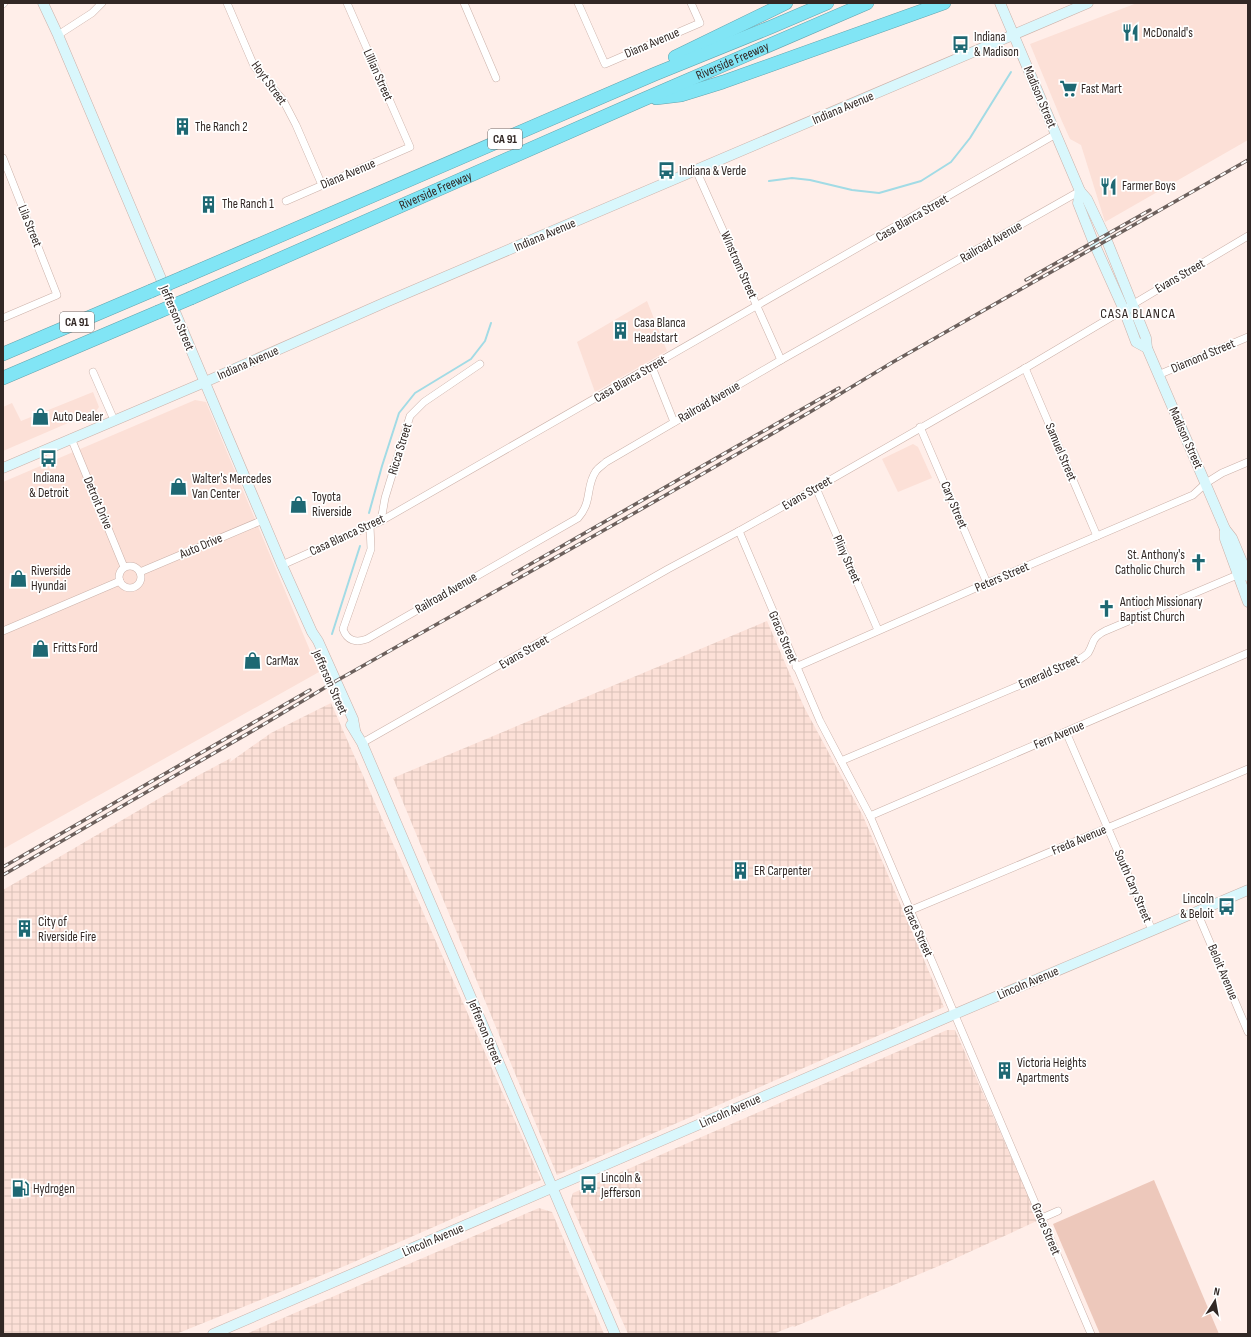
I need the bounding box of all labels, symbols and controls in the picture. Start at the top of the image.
restaurant icon: McDonald's [1120,23,1140,43]
street label: Diana Avenue [622,24,682,62]
place label: McDonald's [1143,25,1193,41]
place label: Indiana & Madison [974,29,1019,60]
bus stop icon: Indiana & Madison [951,34,971,54]
street label: Riverside Freeway [693,38,771,84]
street label: Lillian Street [360,47,396,103]
street label: Hoyt Street [248,58,290,108]
street label: Madison Street [1020,64,1060,130]
supermarket icon: Fast Mart [1058,79,1078,99]
place label: Fast Mart [1081,81,1122,97]
street label: Indiana Avenue [810,88,876,128]
building icon: The Ranch 2 [172,117,192,137]
place label: The Ranch 2 [195,119,248,135]
road number: CA 91 [488,129,522,149]
street label: Diana Avenue [318,155,378,193]
bus stop icon: Indiana & Verde [656,161,676,181]
place label: Indiana & Verde [679,163,746,179]
street label: Riverside Freeway [397,168,474,214]
restaurant icon: Farmer Boys [1099,176,1119,196]
place label: Farmer Boys [1122,178,1176,194]
street label: Casa Blanca Street [873,191,951,245]
building icon: The Ranch 1 [199,194,219,214]
place label: The Ranch 1 [222,196,274,212]
street label: Lila Street [14,203,46,249]
street label: Indiana Avenue [512,215,578,255]
street label: Railroad Avenue [957,218,1025,266]
street label: Winstrom Street [717,229,761,301]
street label: Evans Street [1152,255,1208,297]
street label: Jefferson Street [156,282,198,353]
district label: CASA BLANCA [1100,305,1176,322]
road number: CA 91 [60,312,94,332]
place label: Casa Blanca Headstart [634,315,686,346]
building icon: Casa Blanca Headstart [611,320,631,340]
street label: Diamond Street [1169,335,1237,377]
street label: Indiana Avenue [215,342,281,384]
street label: Casa Blanca Street [591,352,669,406]
street label: Railroad Avenue [675,378,743,426]
street label: Madison Street [1165,405,1207,471]
shop icon: Auto Dealer [30,407,50,427]
place label: Auto Dealer [52,409,104,425]
street label: Ricca Street [385,421,415,477]
street label: Samuel Street [1042,421,1080,483]
bus stop icon: Indiana & Detroit [39,449,59,469]
place label: Indiana & Detroit [29,470,69,501]
place label: Walter's Mercedes Van Center [192,471,272,502]
street label: Evans Street [779,472,835,514]
street label: Detroit Drive [80,474,116,532]
shop icon: Walter's Mercedes Van Center [169,476,189,496]
street label: Cary Street [937,479,971,531]
place label: Toyota Riverside [312,489,352,520]
shop icon: Toyota Riverside [289,494,309,514]
street label: Casa Blanca Street [307,511,387,559]
street label: Auto Drive [176,530,225,563]
street label: Pliny Street [829,533,865,585]
place label: St. Anthony's Catholic Church [1115,547,1185,578]
church icon: St. Anthony's Catholic Church [1188,552,1208,572]
street label: Peters Street [972,558,1032,596]
place label: Riverside Hyundai [31,563,71,594]
shop icon: Riverside Hyundai [8,568,28,588]
street label: Railroad Avenue [412,569,480,617]
place label: Antioch Missionary Baptist Church [1119,594,1203,625]
church icon: Antioch Missionary Baptist Church [1097,599,1117,619]
street label: Grace Street [765,609,801,665]
street label: Evans Street [496,631,552,673]
shop icon: Fritts Ford [30,638,50,658]
place label: Fritts Ford [53,640,98,656]
street label: Jefferson Street [308,646,351,717]
shop icon: CarMax [243,651,263,671]
street label: Emerald Street [1016,652,1082,692]
place label: CarMax [266,653,299,669]
street label: Fern Avenue [1031,717,1087,753]
street label: Freda Avenue [1049,821,1109,859]
street label: South Cary Street [1111,847,1156,925]
building icon: ER Carpenter [731,861,751,881]
place label: ER Carpenter [754,863,812,879]
place label: Lincoln & Beloit [1180,891,1214,922]
bus stop icon: Lincoln & Beloit [1217,896,1237,916]
street label: Grace Street [900,903,936,959]
place label: City of Riverside Fire [38,914,96,945]
building icon: City of Riverside Fire [15,919,35,939]
street label: Beloit Avenue [1204,942,1242,1002]
street label: Lincoln Avenue [995,963,1061,1003]
street label: Jefferson Street [464,996,506,1067]
place label: Victoria Heights Apartments [1016,1055,1087,1086]
building icon: Victoria Heights Apartments [994,1060,1014,1080]
street label: Lincoln Avenue [697,1090,763,1132]
place label: Lincoln & Jefferson [600,1170,641,1201]
bus stop icon: Lincoln & Jefferson [578,1175,598,1195]
fuel station icon: Hydrogen [10,1179,30,1199]
place label: Hydrogen [33,1181,75,1197]
street label: Grace Street [1028,1201,1064,1257]
street label: Lincoln Avenue [400,1220,466,1260]
north arrow [1195,1281,1235,1321]
text: N [1213,1285,1221,1299]

